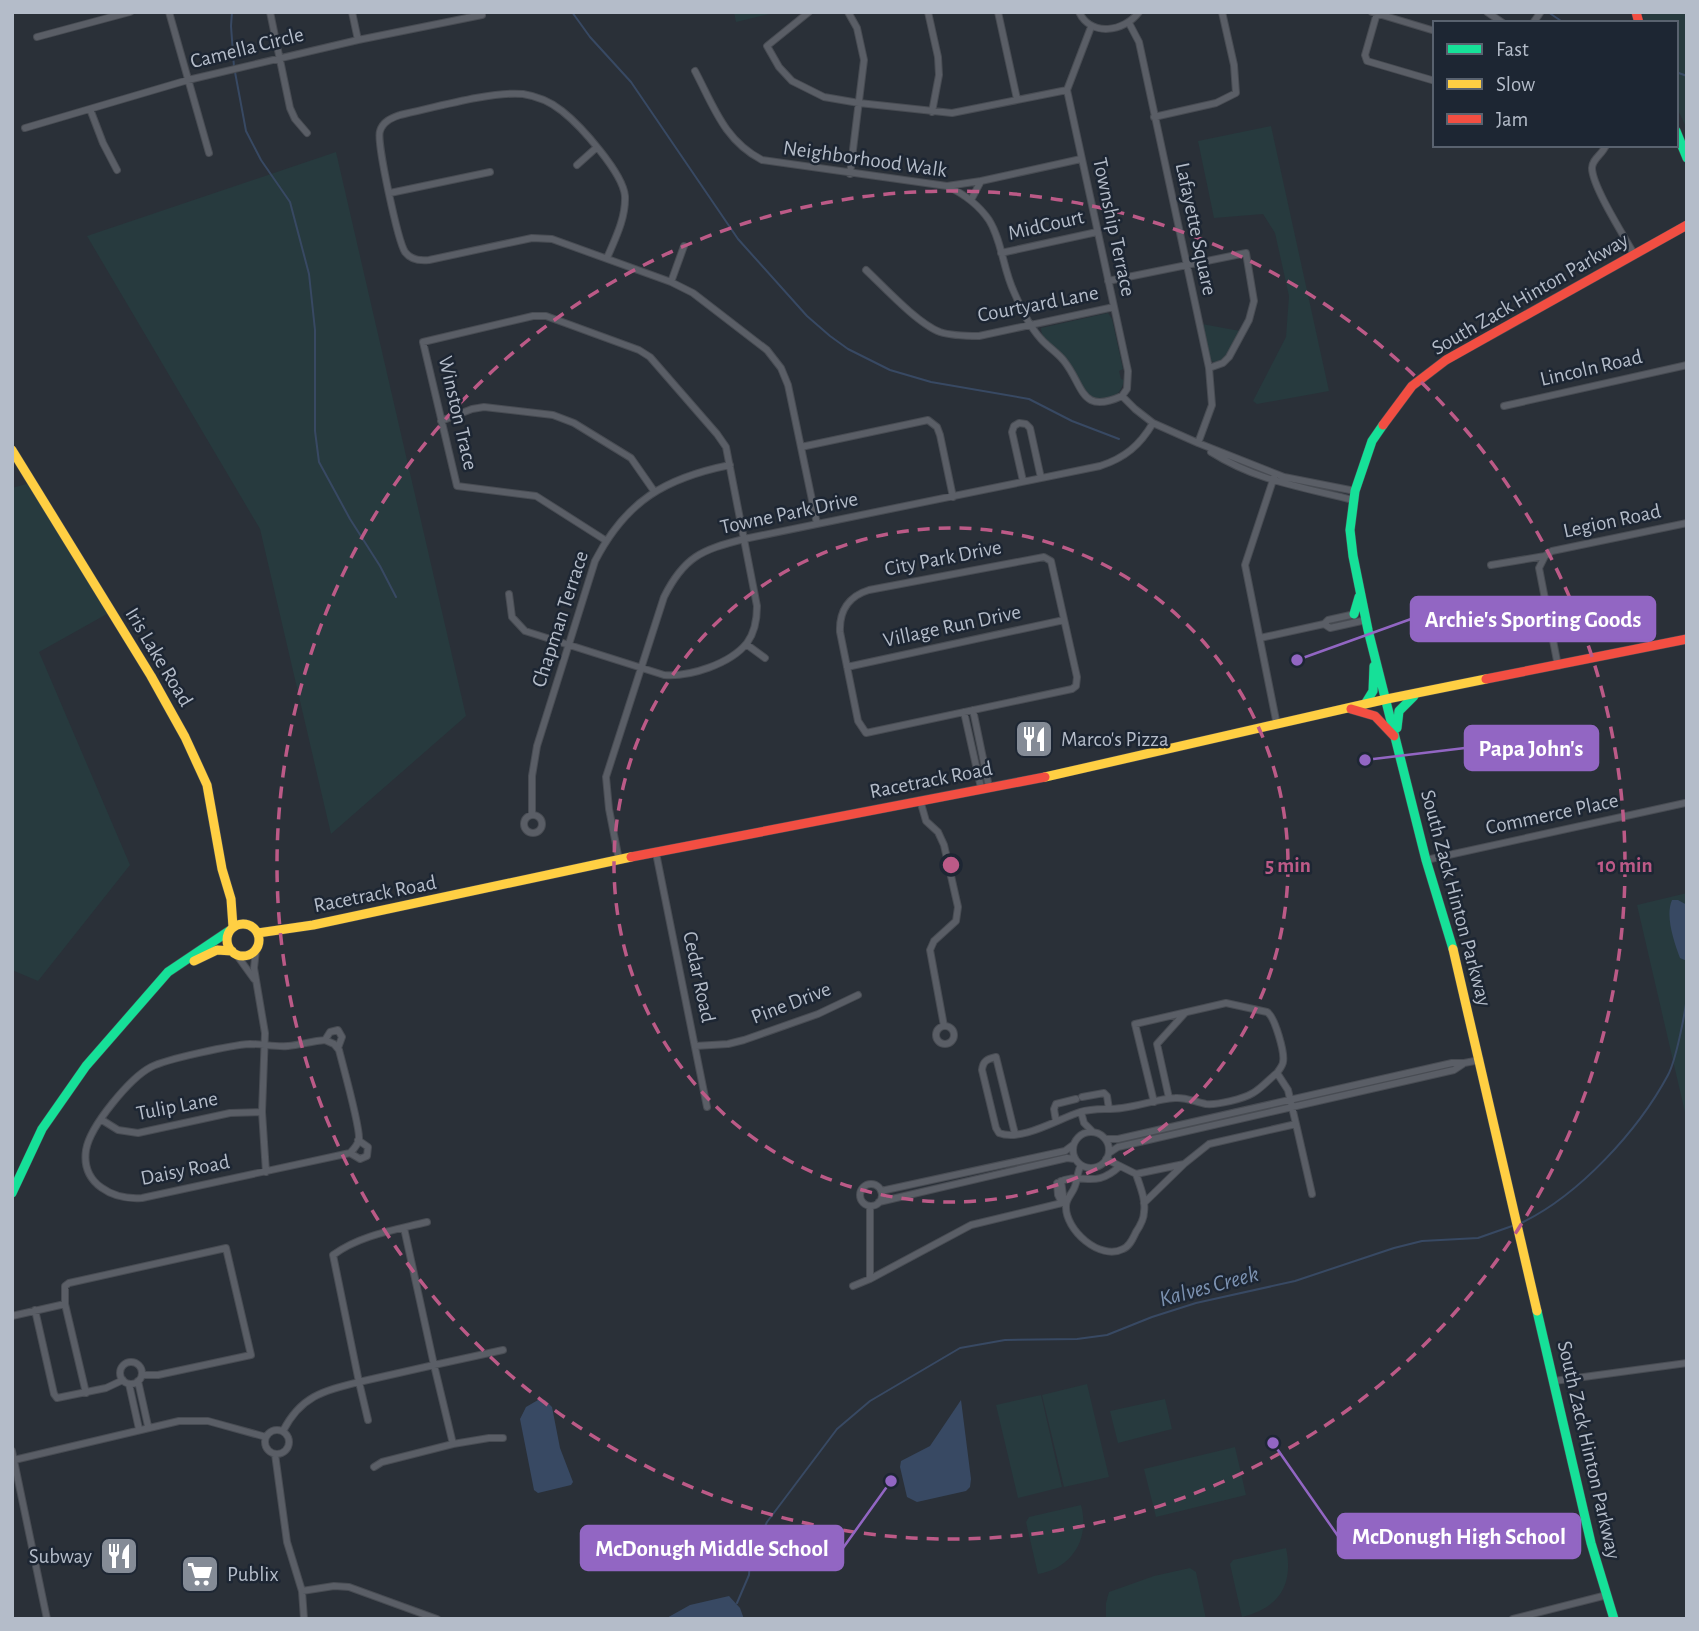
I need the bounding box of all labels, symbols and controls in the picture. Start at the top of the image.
legend [1433,21,1678,147]
street label: Camella Circle [188,24,306,72]
text: Fast [1496,39,1529,60]
text: Slow [1496,74,1535,95]
text: Jam [1496,109,1528,130]
street label: Neighborhood Walk [782,137,949,181]
street label: Township Terrace [1089,156,1139,298]
street label: Lafayette Square [1172,161,1220,297]
street label: MidCourt [1006,206,1086,244]
street label: South Zack Hinton Parkway [1428,229,1632,359]
street label: Courtyard Lane [976,282,1100,326]
street label: Lincoln Road [1538,346,1644,390]
street label: Winston Trace [435,354,481,472]
street label: Towne Park Drive [718,488,860,538]
street label: Legion Road [1561,500,1663,542]
street label: City Park Drive [883,536,1003,580]
street label: Chapman Terrace [528,548,592,690]
callout: Archie's Sporting Goods [1411,597,1655,641]
street label: Village Run Drive [881,601,1023,651]
street label: Iris Lake Road [121,604,197,710]
text: Archie's Sporting Goods [1425,609,1641,632]
restaurant icon: Marco's Pizza [1013,718,1055,760]
callout: Papa John's [1465,726,1598,770]
place label: Marco's Pizza [1061,729,1169,750]
text: Papa John's [1479,738,1584,761]
street label: Racetrack Road [868,758,994,802]
street label: South Zack Hinton Parkway [1417,788,1495,1008]
street label: Commerce Place [1484,790,1620,838]
centre of rings [939,853,963,877]
text: 5 min [1265,855,1311,876]
text: 10 min [1597,855,1653,876]
street label: Racetrack Road [312,872,438,916]
street label: Cedar Road [679,930,719,1025]
street label: Pine Drive [748,978,834,1028]
street label: Tulip Lane [134,1088,220,1124]
street label: Daisy Road [139,1151,231,1189]
water label: Kalves Creek [1157,1263,1262,1311]
street label: South Zack Hinton Parkway [1554,1339,1624,1561]
callout: McDonugh High School [1338,1514,1580,1558]
callout: McDonugh Middle School [581,1526,843,1570]
text: McDonugh High School [1352,1526,1566,1549]
restaurant icon: Subway [98,1535,140,1577]
text: McDonugh Middle School [595,1538,829,1561]
place label: Subway [29,1546,92,1567]
supermarket icon: Publix [179,1553,221,1595]
place label: Publix [227,1564,279,1585]

